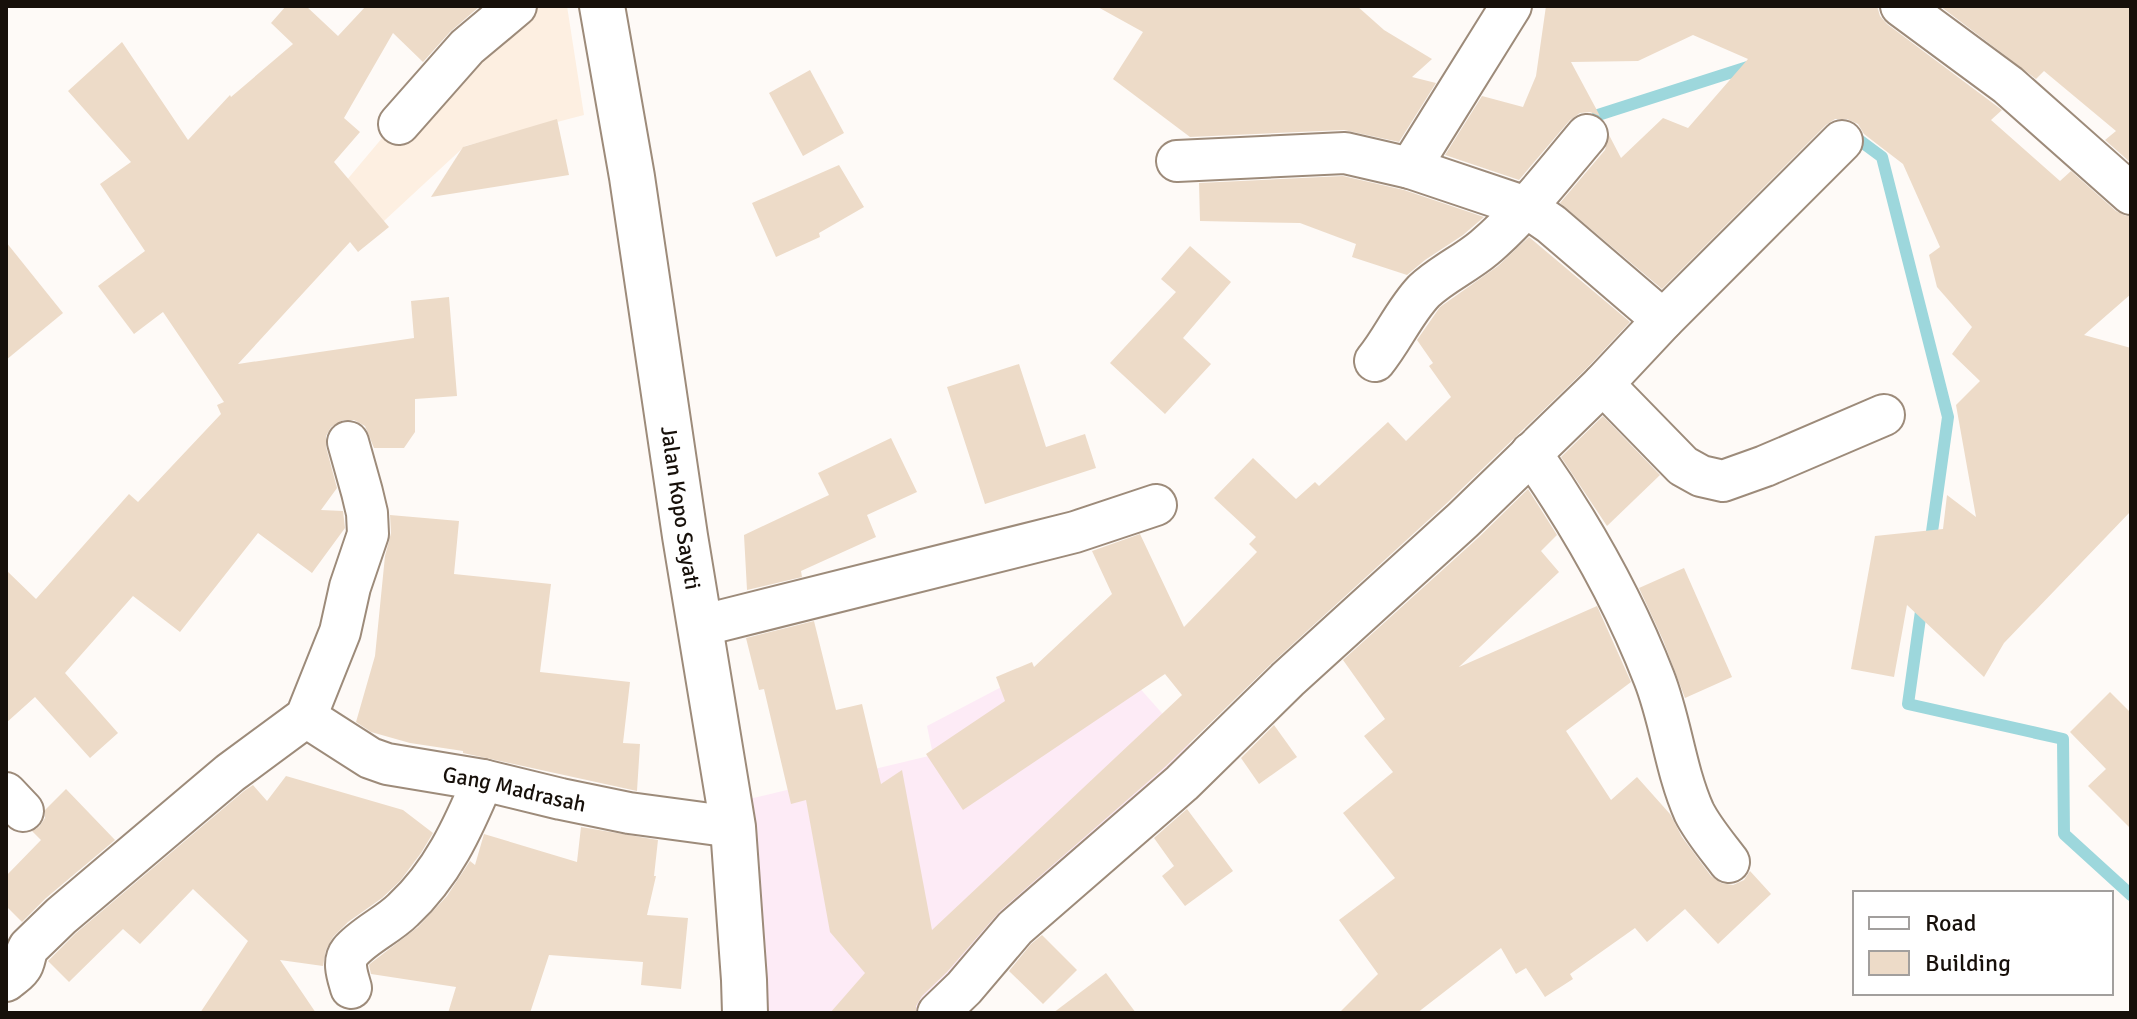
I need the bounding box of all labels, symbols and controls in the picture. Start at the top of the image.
street label: Jalan Kopo Sayati [655,424,707,592]
street label: Gang Madrasah [441,761,589,818]
legend [1853,891,2113,995]
text: Road [1925,908,1976,938]
text: Building [1925,948,2011,978]

